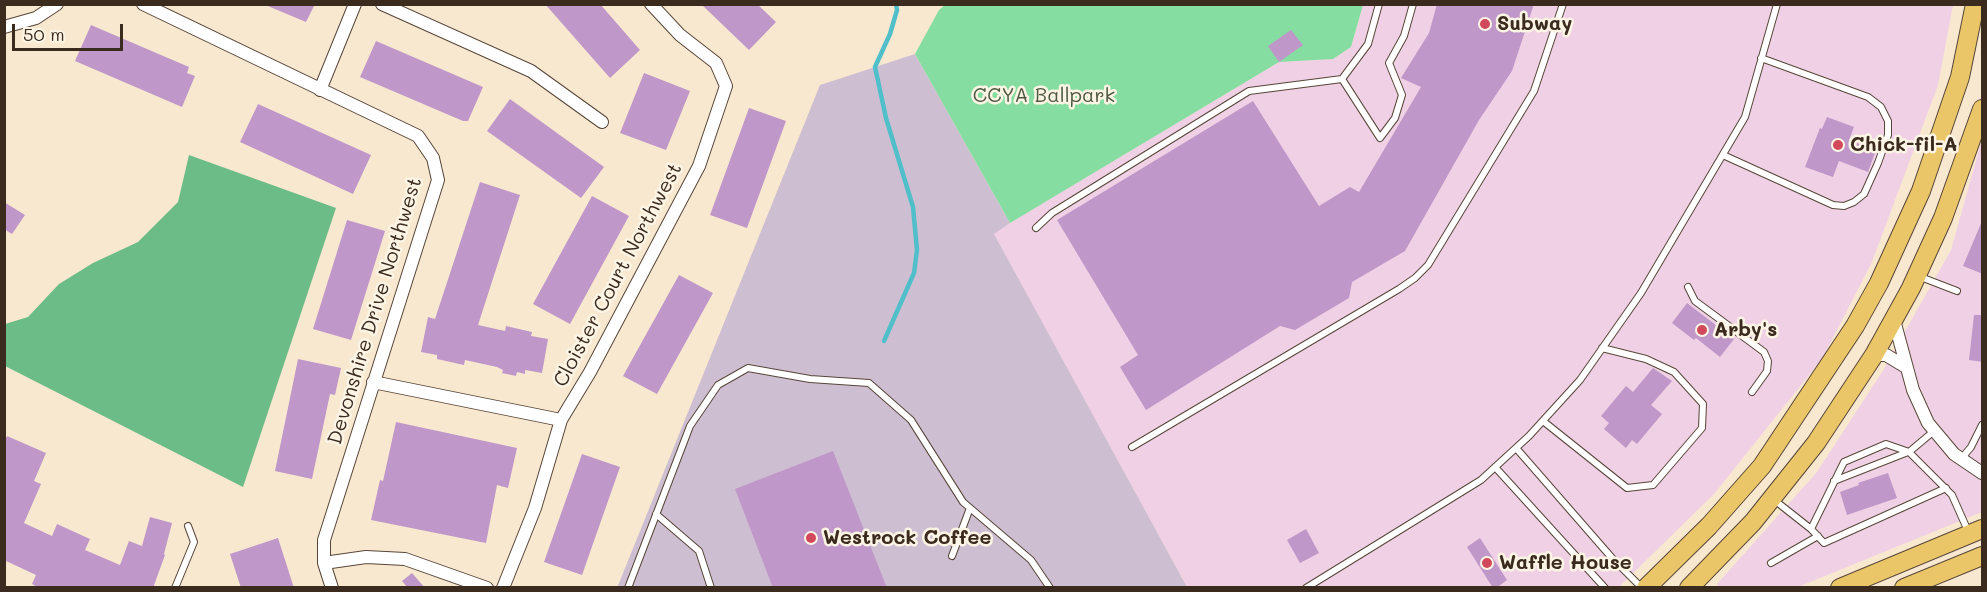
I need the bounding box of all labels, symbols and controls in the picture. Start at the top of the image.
scale bar [15,12,126,50]
place label: Subway [1497,12,1572,36]
marker: Subway [1478,17,1492,31]
text: 50 m [23,22,65,46]
park label: CCYA Ballpark [973,84,1115,108]
place label: Chick-fil-A [1850,133,1957,157]
marker: Chick-fil-A [1831,138,1845,152]
street label: Cloister Court Northwest [549,159,687,391]
street label: Devonshire Drive Northwest [323,175,427,447]
place label: Arby's [1714,318,1777,342]
marker: Arby's [1695,323,1709,337]
place label: Westrock Coffee [823,526,991,550]
marker: Westrock Coffee [804,531,818,545]
place label: Waffle House [1499,551,1632,575]
marker: Waffle House [1480,556,1494,570]

